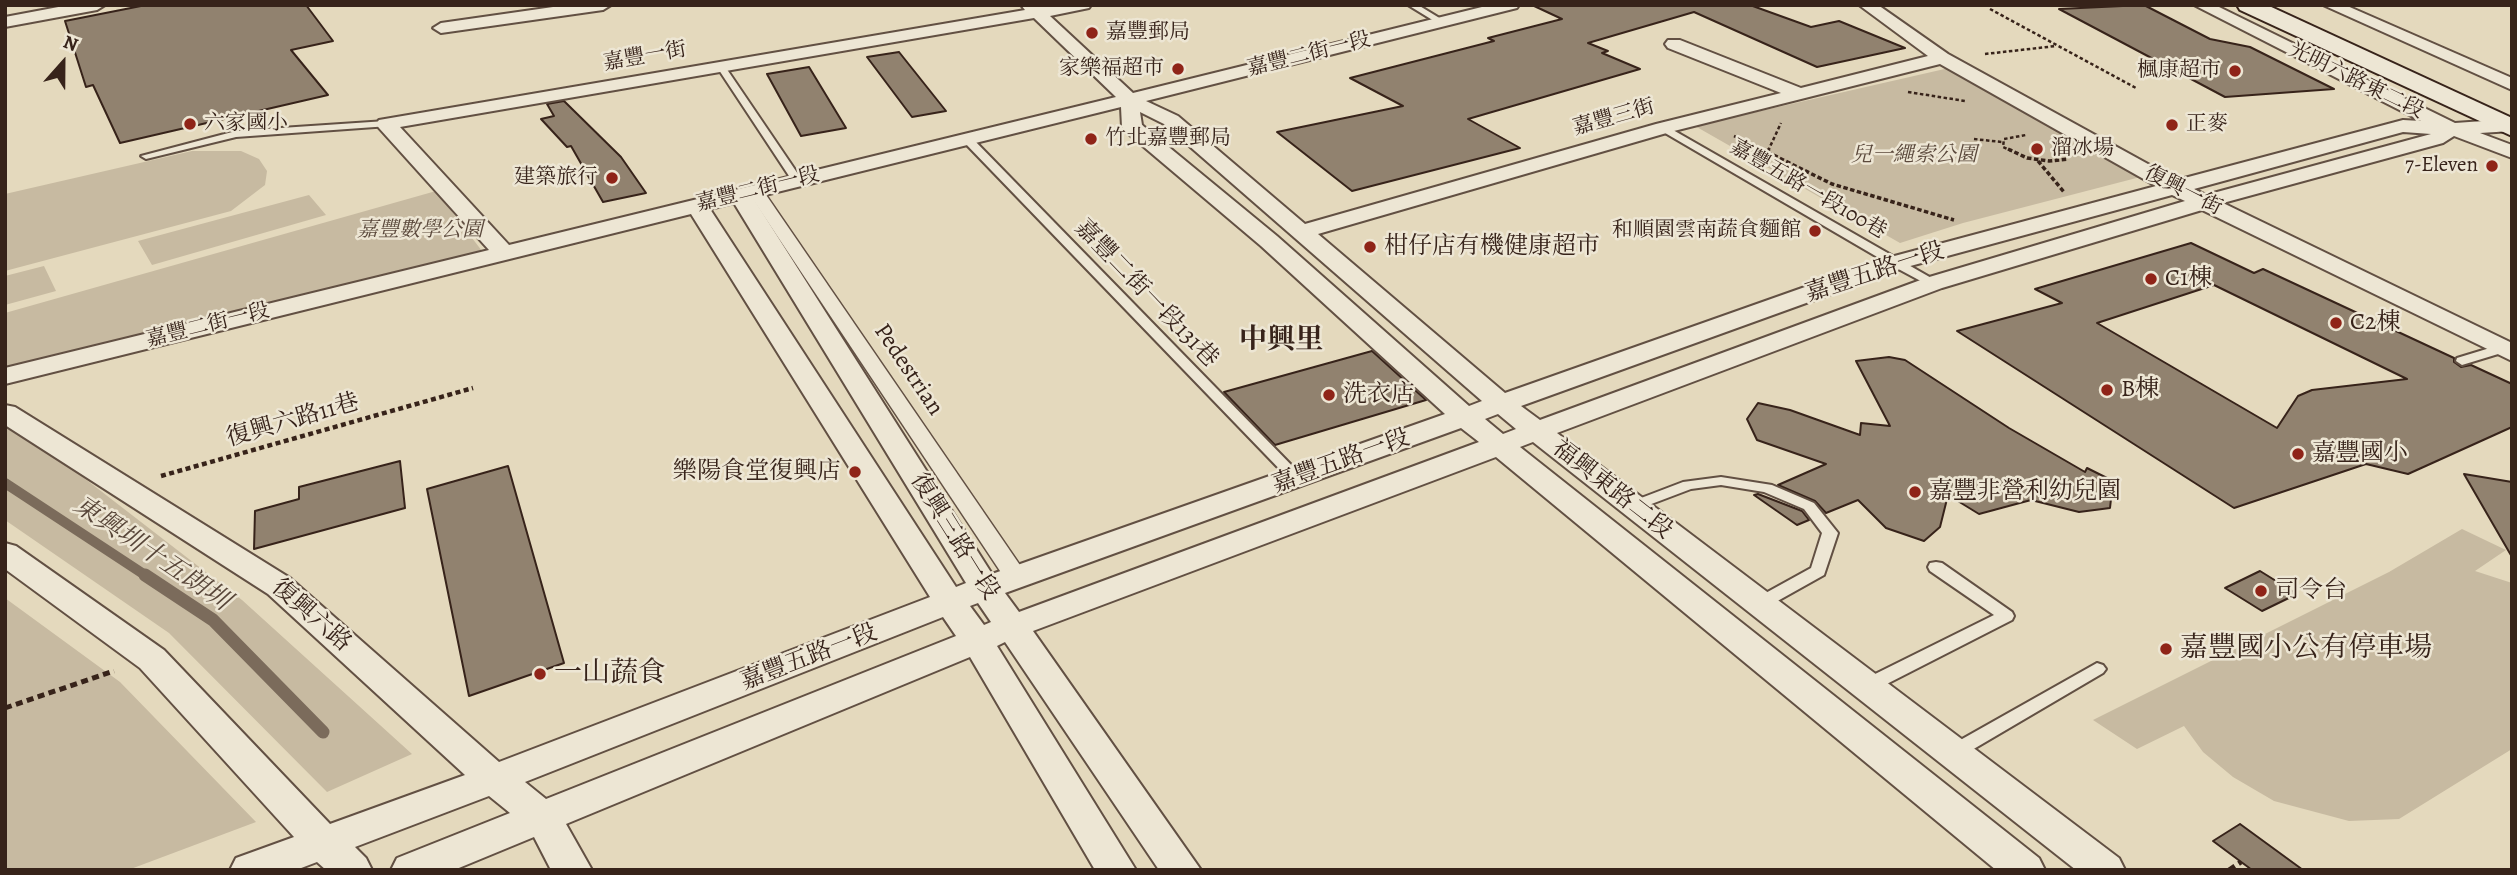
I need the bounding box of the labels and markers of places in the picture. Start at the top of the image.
place label: 嘉豐郵局 [1106,20,1190,46]
marker: 嘉豐郵局 [1084,25,1100,41]
place label: 家樂福超市 [1059,56,1164,82]
place label: 楓康超市 [2137,58,2221,84]
marker: 家樂福超市 [1170,61,1186,77]
marker: 楓康超市 [2227,63,2243,79]
place label: 六家國小 [204,111,288,137]
place label: 正麥 [2186,112,2228,138]
marker: 六家國小 [182,116,198,132]
marker: 正麥 [2164,117,2180,133]
place label: 竹北嘉豐郵局 [1105,126,1231,152]
marker: 竹北嘉豐郵局 [1083,131,1099,147]
place label: 溜冰場 [2051,136,2114,162]
marker: 溜冰場 [2029,141,2045,157]
place label: 7-Eleven [2405,153,2478,179]
marker: 7-Eleven [2484,158,2500,174]
place label: 建築旅行 [514,165,598,191]
marker: 建築旅行 [604,170,620,186]
place label: 和順園雲南蔬食麵館 [1612,218,1801,244]
marker: 和順園雲南蔬食麵館 [1807,223,1823,239]
place label: 柑仔店有機健康超市 [1384,233,1600,261]
marker: 柑仔店有機健康超市 [1362,239,1378,255]
place label: C1棟 [2165,265,2212,293]
marker: C1棟 [2143,271,2159,287]
place label: C2棟 [2350,309,2400,337]
marker: C2棟 [2328,315,2344,331]
place label: B棟 [2121,376,2159,404]
place label: 洗衣店 [1343,381,1415,409]
marker: B棟 [2099,382,2115,398]
marker: 洗衣店 [1321,387,1337,403]
place label: 嘉豐國小 [2312,440,2408,468]
marker: 嘉豐國小 [2290,446,2306,462]
place label: 樂陽食堂復興店 [673,458,841,486]
marker: 樂陽食堂復興店 [847,464,863,480]
place label: 嘉豐非營利幼兒園 [1929,478,2121,506]
marker: 嘉豐非營利幼兒園 [1907,484,1923,500]
place label: 司令台 [2275,577,2347,605]
marker: 司令台 [2253,583,2269,599]
place label: 嘉豐國小公有停車場 [2180,632,2432,666]
marker: 嘉豐國小公有停車場 [2158,641,2174,657]
place label: 一山蔬食 [554,657,666,691]
marker: 一山蔬食 [532,666,548,682]

